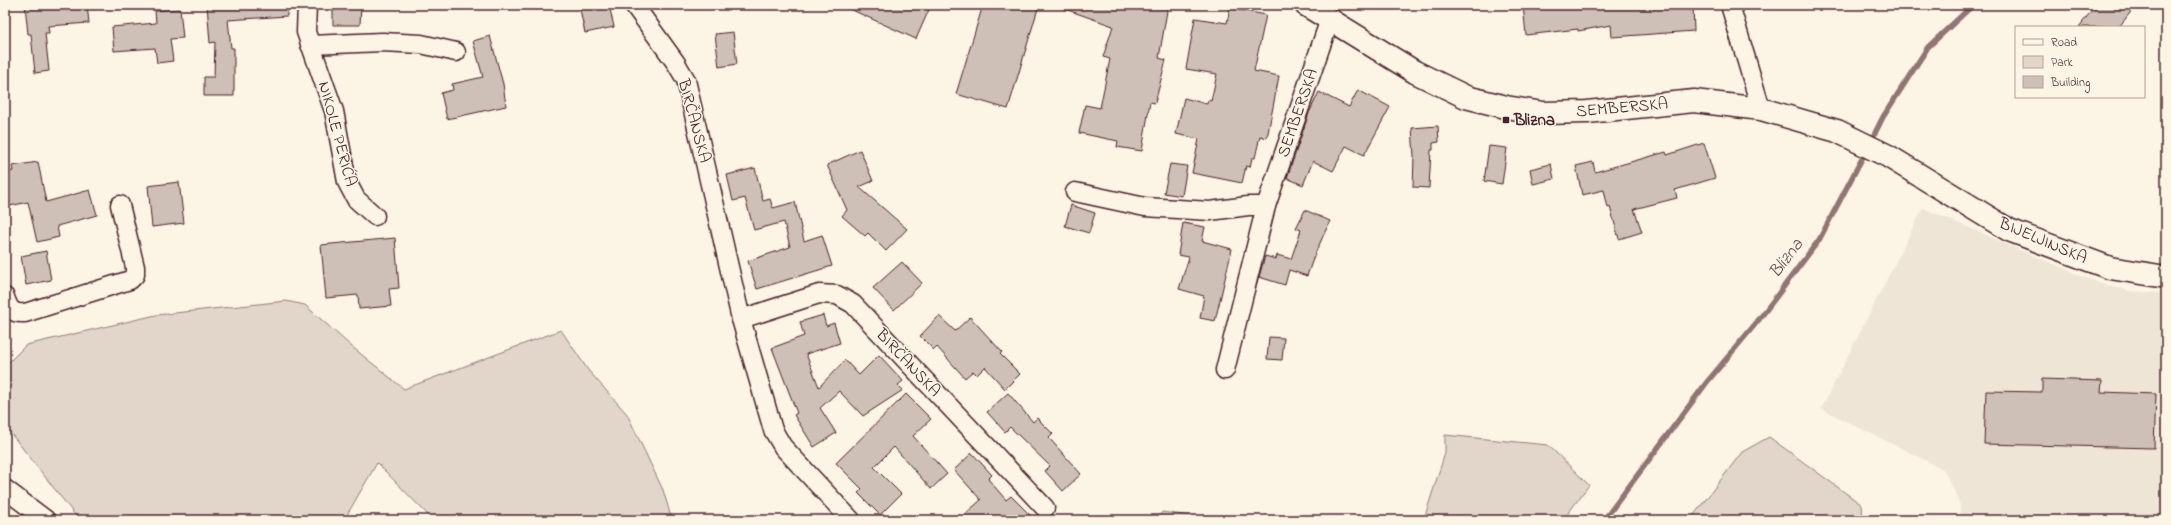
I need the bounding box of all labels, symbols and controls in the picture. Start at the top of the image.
legend [2015,26,2145,98]
text: Road [2051,34,2077,52]
text: Park [2051,54,2073,72]
street label: SEMBERSKA [1271,65,1325,161]
text: Building [2050,74,2090,93]
street label: BIRČANSKA [671,75,717,166]
street label: NIKOLE PERIĆA [311,79,363,189]
street label: SEMBERSKA [1575,92,1669,124]
place label: Blizna [1513,108,1555,133]
marker: Blizna [1501,115,1511,125]
street label: BIJELJINSKA [1994,211,2091,271]
water label: Blizna [1764,234,1811,284]
street label: BIRČANSKA [869,322,946,403]

